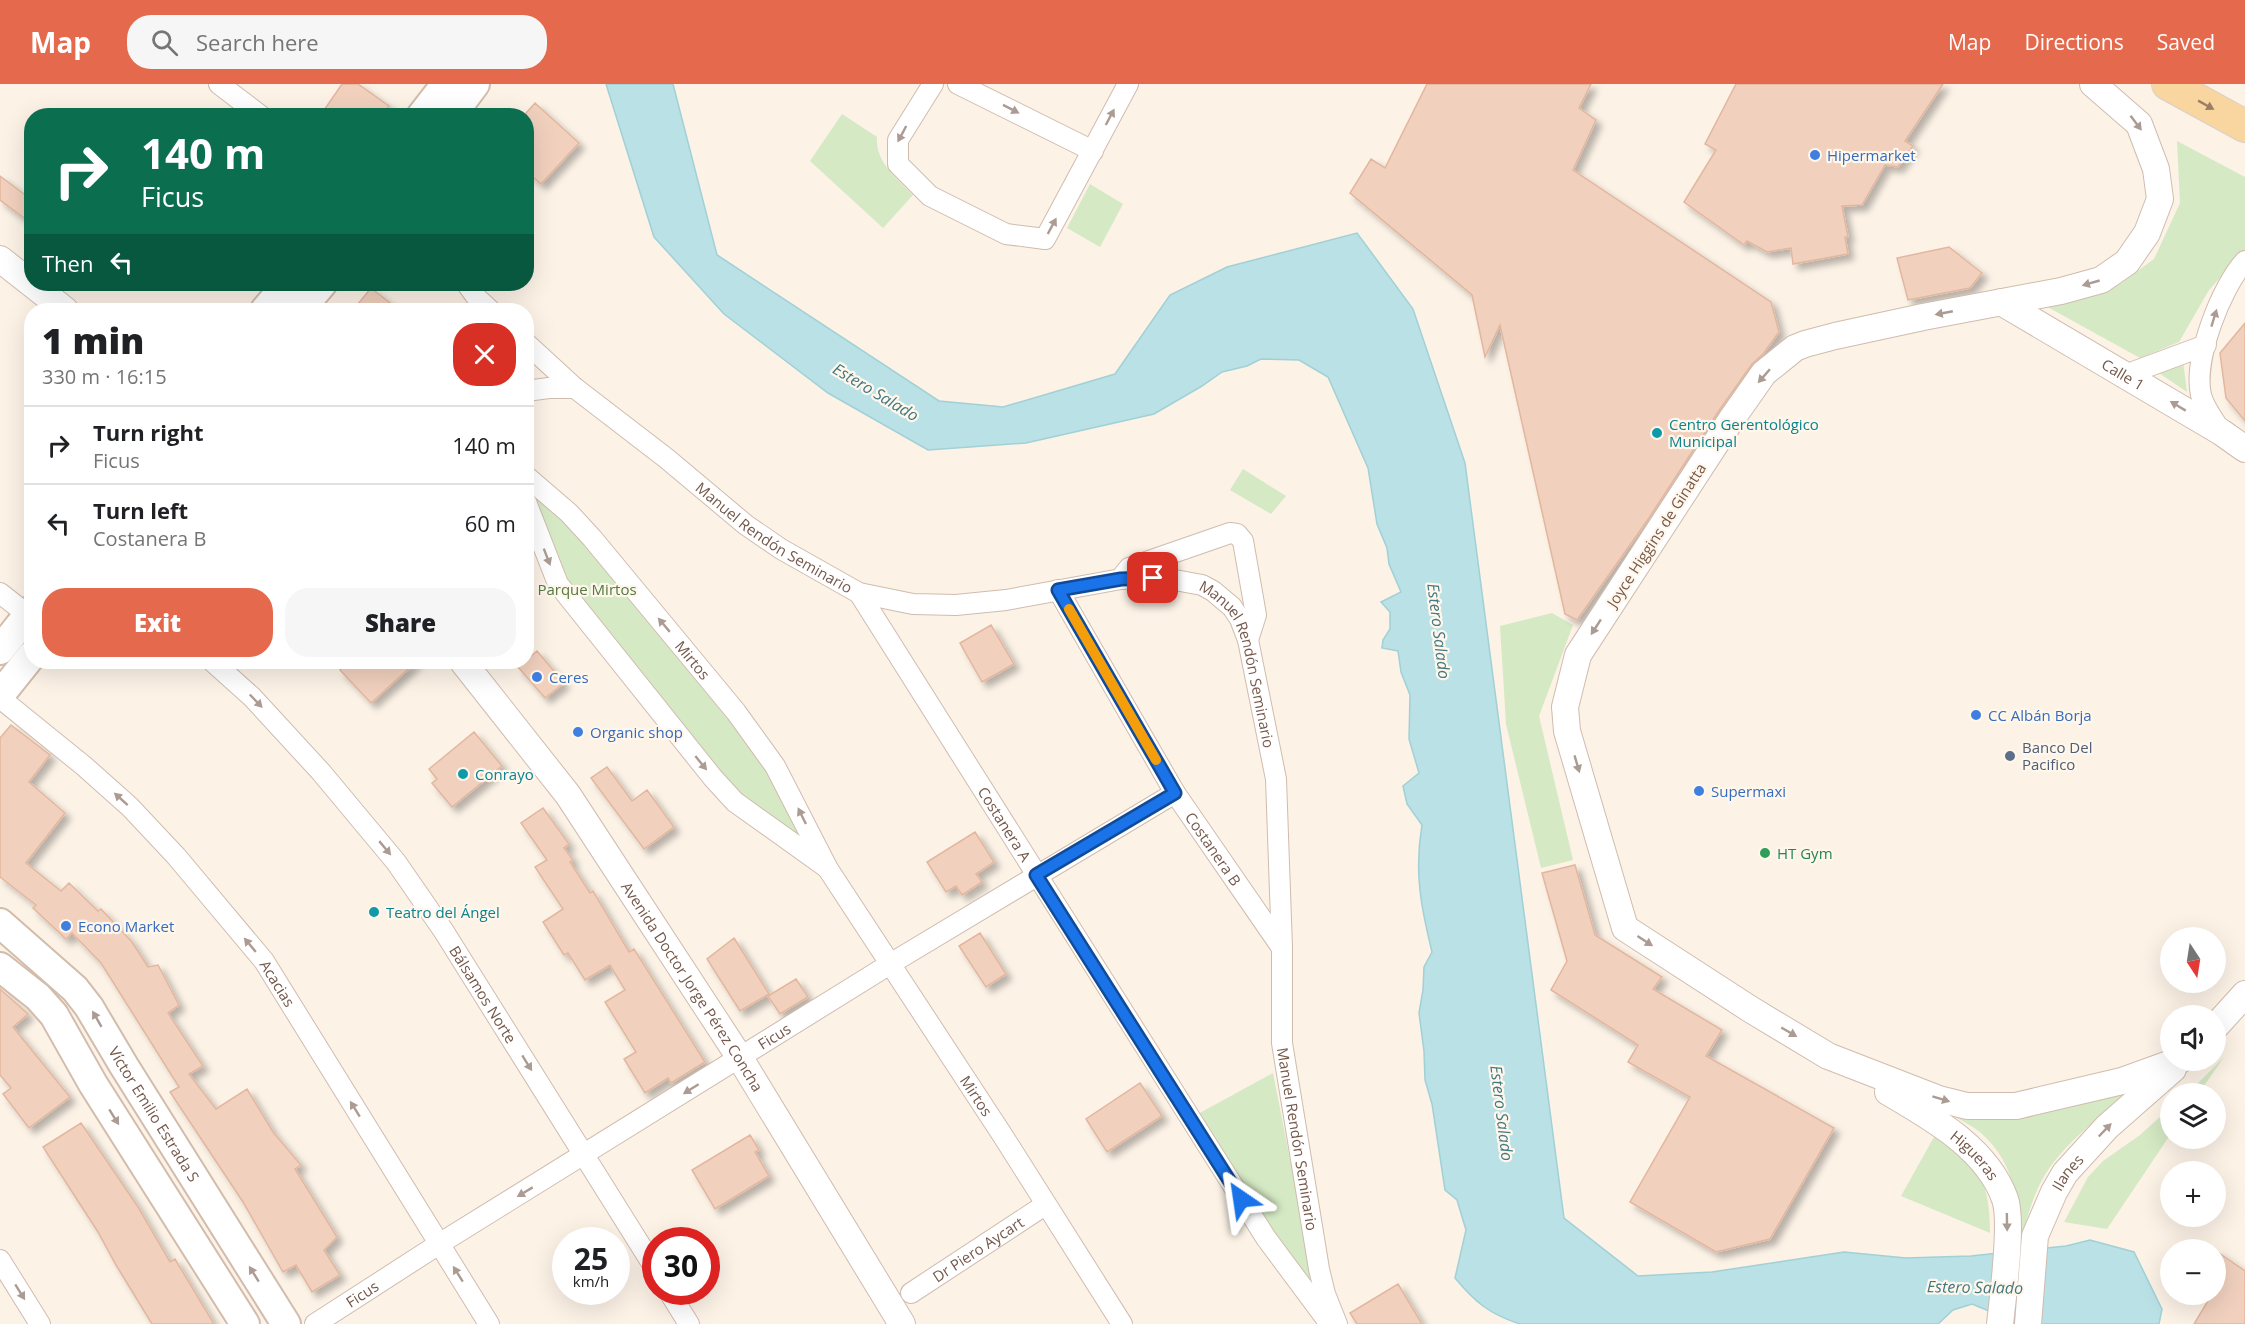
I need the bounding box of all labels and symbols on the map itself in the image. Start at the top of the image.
one-way arrow [2198,100,2215,110]
one-way arrow [1002,104,1019,114]
one-way arrow [1105,109,1115,126]
one-way arrow [2129,115,2142,131]
one-way arrow [898,125,908,143]
place label: Hipermarket [1827,145,1916,165]
marker: Hipermarket [1808,148,1822,162]
one-way arrow [1047,218,1057,235]
one-way arrow [2081,279,2099,288]
one-way arrow [1934,309,1953,318]
one-way arrow [2210,309,2219,327]
street label: Calle 1 [2098,354,2148,395]
water label: Estero Salado [829,358,923,426]
one-way arrow [1757,368,1770,384]
one-way arrow [2170,401,2186,412]
place label: Centro Gerentológico Municipal [1669,414,1819,451]
marker: Centro Gerentológico Municipal [1650,426,1664,440]
street label: Joyce Higgins de Ginatta [1601,459,1710,613]
street label: Manuel Rendón Seminario [692,477,856,597]
one-way arrow [543,548,553,566]
pin [1127,552,1178,603]
street label: Manuel Rendón Seminario [1196,576,1280,750]
park label: Parque Mirtos [537,579,637,599]
water label: Estero Salado [1422,582,1456,680]
one-way arrow [657,617,670,633]
one-way arrow [1590,619,1601,636]
street label: Mirtos [671,636,715,684]
place label: Ceres [549,667,589,687]
marker: Ceres [530,670,544,684]
one-way arrow [248,694,262,708]
place label: CC Albán Borja [1988,705,2092,725]
marker: CC Albán Borja [1969,708,1983,722]
place label: Organic shop [590,722,683,742]
marker: Organic shop [571,725,585,739]
place label: Banco Del Pacifico [2022,737,2092,774]
marker: Banco Del Pacifico [2003,749,2017,763]
one-way arrow [694,755,707,770]
one-way arrow [1573,755,1582,773]
place label: Conrayo [475,764,534,784]
marker: Conrayo [456,767,470,781]
place label: Supermaxi [1711,781,1786,801]
street label: Costanera A [974,783,1036,866]
marker: Supermaxi [1692,784,1706,798]
one-way arrow [114,793,129,806]
one-way arrow [797,808,807,825]
street label: Costanera B [1181,808,1246,889]
one-way arrow [378,840,391,856]
place label: HT Gym [1777,843,1833,863]
marker: HT Gym [1758,846,1772,860]
street label: Avenida Doctor Jorge Pérez Concha [617,878,768,1095]
place label: Teatro del Ángel [386,902,500,922]
marker: Teatro del Ángel [367,905,381,919]
place label: Econo Market [78,916,174,936]
marker: Econo Market [59,919,73,933]
north arrow [2160,927,2226,993]
one-way arrow [1637,935,1653,946]
one-way arrow [244,938,257,953]
street label: Bálsamos Norte [445,942,521,1047]
street label: Acacias [256,956,300,1010]
one-way arrow [91,1011,102,1027]
street label: Ficus [754,1018,794,1054]
one-way arrow [1781,1027,1798,1037]
street label: Víctor Emilio Estrada S [105,1043,204,1185]
street label: Manuel Rendón Seminario [1273,1046,1323,1232]
one-way arrow [521,1055,532,1071]
water label: Estero Salado [1485,1064,1519,1162]
street label: Mirtos [956,1071,997,1120]
one-way arrow [683,1084,699,1095]
one-way arrow [1932,1095,1950,1104]
one-way arrow [349,1101,360,1117]
one-way arrow [109,1109,120,1125]
one-way arrow [2097,1124,2111,1138]
street label: Higueras [1946,1126,2004,1184]
street label: Ilanes [2047,1150,2087,1194]
position arrow [1209,1167,1273,1231]
one-way arrow [517,1186,533,1197]
street label: Dr Piero Aycart [928,1212,1027,1286]
one-way arrow [2002,1212,2012,1231]
speed limit sign: 30 [642,1227,720,1305]
one-way arrow [249,1266,260,1283]
one-way arrow [453,1266,464,1282]
water label: Estero Salado [1927,1275,2023,1299]
street label: Ficus [342,1276,382,1312]
one-way arrow [14,1284,25,1300]

